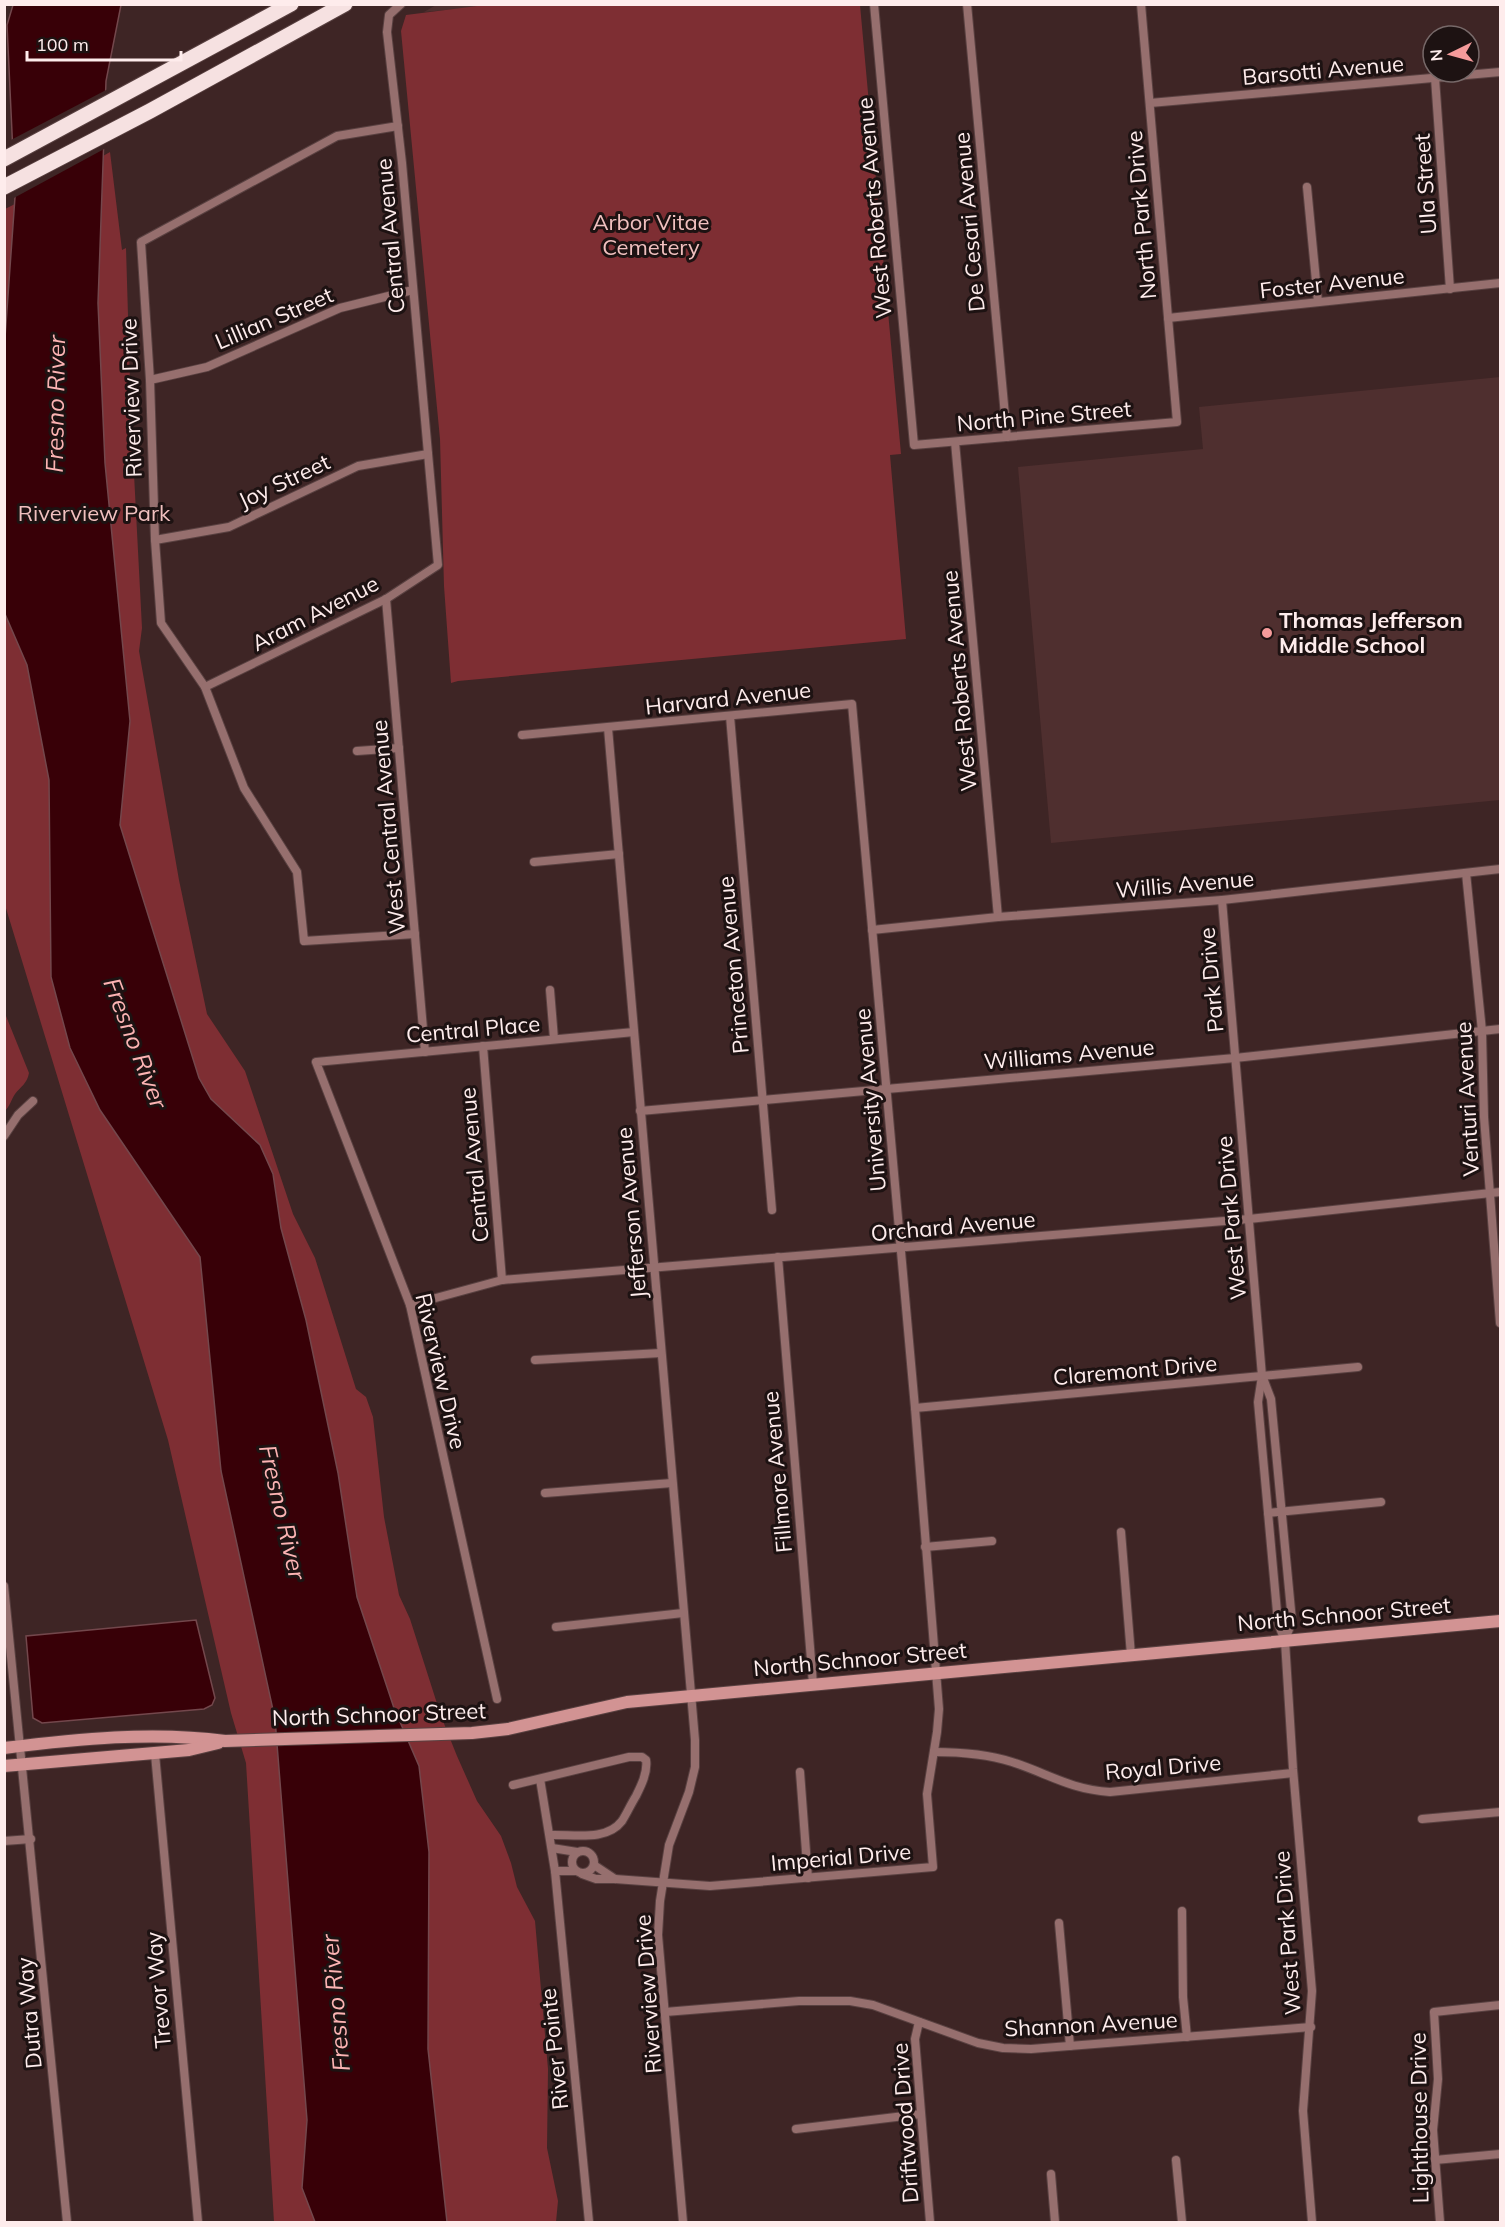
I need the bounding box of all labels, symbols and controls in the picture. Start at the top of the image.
scale bar [27,24,182,62]
north arrow [1421,24,1481,84]
text: 100 m [36,33,89,56]
text: N [1426,48,1447,62]
street label: Barsotti Avenue [1241,49,1405,91]
street label: West Roberts Avenue [850,96,898,320]
street label: North Park Drive [1120,130,1162,300]
street label: De Cesari Avenue [947,131,991,313]
street label: Ula Street [1407,132,1442,235]
street label: Central Avenue [369,157,411,315]
park label: Arbor Vitae Cemetery [592,208,710,261]
street label: Foster Avenue [1258,261,1406,305]
street label: Lillian Street [211,280,338,355]
street label: Riverview Drive [114,318,148,478]
water label: Fresno River [39,334,71,473]
street label: North Pine Street [956,394,1133,438]
street label: Joy Street [234,447,335,514]
park label: Riverview Park [18,499,171,527]
street label: Aram Avenue [247,569,383,657]
street label: West Roberts Avenue [935,569,983,793]
place label: Thomas Jefferson Middle School [1279,606,1463,659]
marker: Thomas Jefferson Middle School [1260,626,1274,640]
street label: Harvard Avenue [644,675,812,721]
street label: West Central Avenue [365,719,411,935]
street label: Willis Avenue [1115,864,1255,904]
street label: Princeton Avenue [711,875,755,1055]
street label: Park Drive [1192,926,1230,1034]
water label: Fresno River [97,973,175,1114]
street label: University Avenue [848,1007,892,1193]
street label: Central Place [405,1009,541,1049]
street label: Venturi Avenue [1449,1021,1485,1177]
street label: Williams Avenue [982,1033,1156,1075]
street label: Central Avenue [453,1086,495,1244]
street label: Jefferson Avenue [610,1126,652,1300]
street label: West Park Drive [1210,1135,1252,1301]
street label: Orchard Avenue [869,1205,1037,1247]
street label: Riverview Drive [409,1290,473,1452]
street label: Claremont Drive [1052,1349,1218,1391]
street label: Fillmore Avenue [756,1390,798,1554]
water label: Fresno River [253,1442,313,1584]
street label: North Schnoor Street [1236,1591,1452,1637]
street label: North Schnoor Street [752,1636,968,1682]
street label: North Schnoor Street [272,1696,487,1732]
street label: Royal Drive [1104,1748,1222,1786]
street label: Imperial Drive [770,1837,912,1877]
street label: West Park Drive [1267,1850,1307,2016]
street label: Riverview Drive [628,1914,668,2074]
street label: Trevor Way [139,1930,177,2050]
water label: Fresno River [314,1932,356,2073]
street label: Dutra Way [10,1956,48,2070]
street label: River Pointe [534,1987,574,2111]
street label: Shannon Avenue [1004,2005,1178,2043]
street label: Lighthouse Drive [1404,2032,1434,2204]
street label: Driftwood Drive [885,2042,925,2204]

